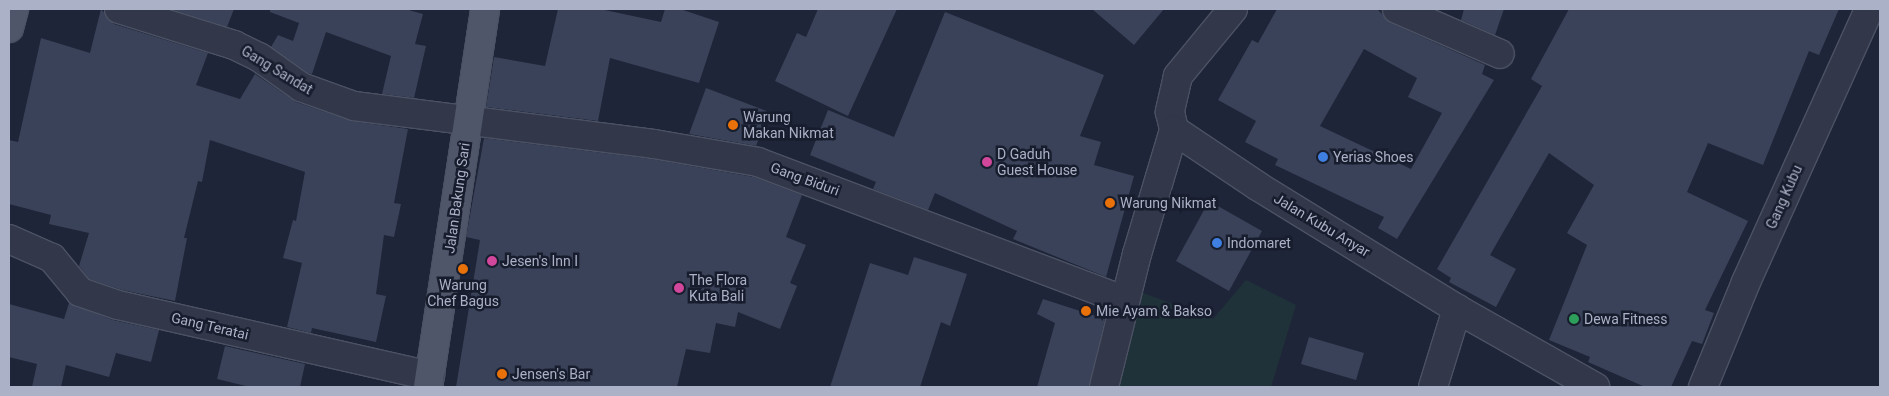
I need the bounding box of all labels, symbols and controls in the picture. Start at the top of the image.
street label: Gang Sandat [238,42,316,98]
place label: Warung Makan Nikmat [743,109,834,142]
marker: Warung Makan Nikmat [727,119,739,131]
street label: Jalan Bakung Sari [441,141,473,255]
place label: D Gaduh Guest House [997,146,1077,178]
place label: Yerias Shoes [1333,149,1414,165]
marker: Yerias Shoes [1317,151,1329,163]
marker: D Gaduh Guest House [981,156,993,168]
street label: Gang Biduri [768,159,842,199]
street label: Gang Kubu [1762,162,1806,232]
street label: Jalan Kubu Anyar [1271,190,1373,260]
place label: Warung Nikmat [1120,195,1216,211]
marker: Warung Nikmat [1104,197,1116,209]
place label: Indomaret [1227,235,1291,251]
marker: Indomaret [1211,237,1223,249]
place label: Jesen's Inn I [502,253,578,269]
marker: Jesen's Inn I [486,255,498,267]
marker: Warung Chef Bagus [457,263,469,275]
place label: The Flora Kuta Bali [689,272,747,304]
place label: Warung Chef Bagus [427,277,499,310]
marker: The Flora Kuta Bali [673,282,685,294]
place label: Mie Ayam & Bakso [1096,303,1212,319]
marker: Mie Ayam & Bakso [1080,305,1092,317]
street label: Gang Teratai [170,309,250,343]
place label: Dewa Fitness [1584,311,1668,327]
marker: Dewa Fitness [1568,313,1580,325]
place label: Jensen's Bar [512,366,590,382]
marker: Jensen's Bar [496,368,508,380]

